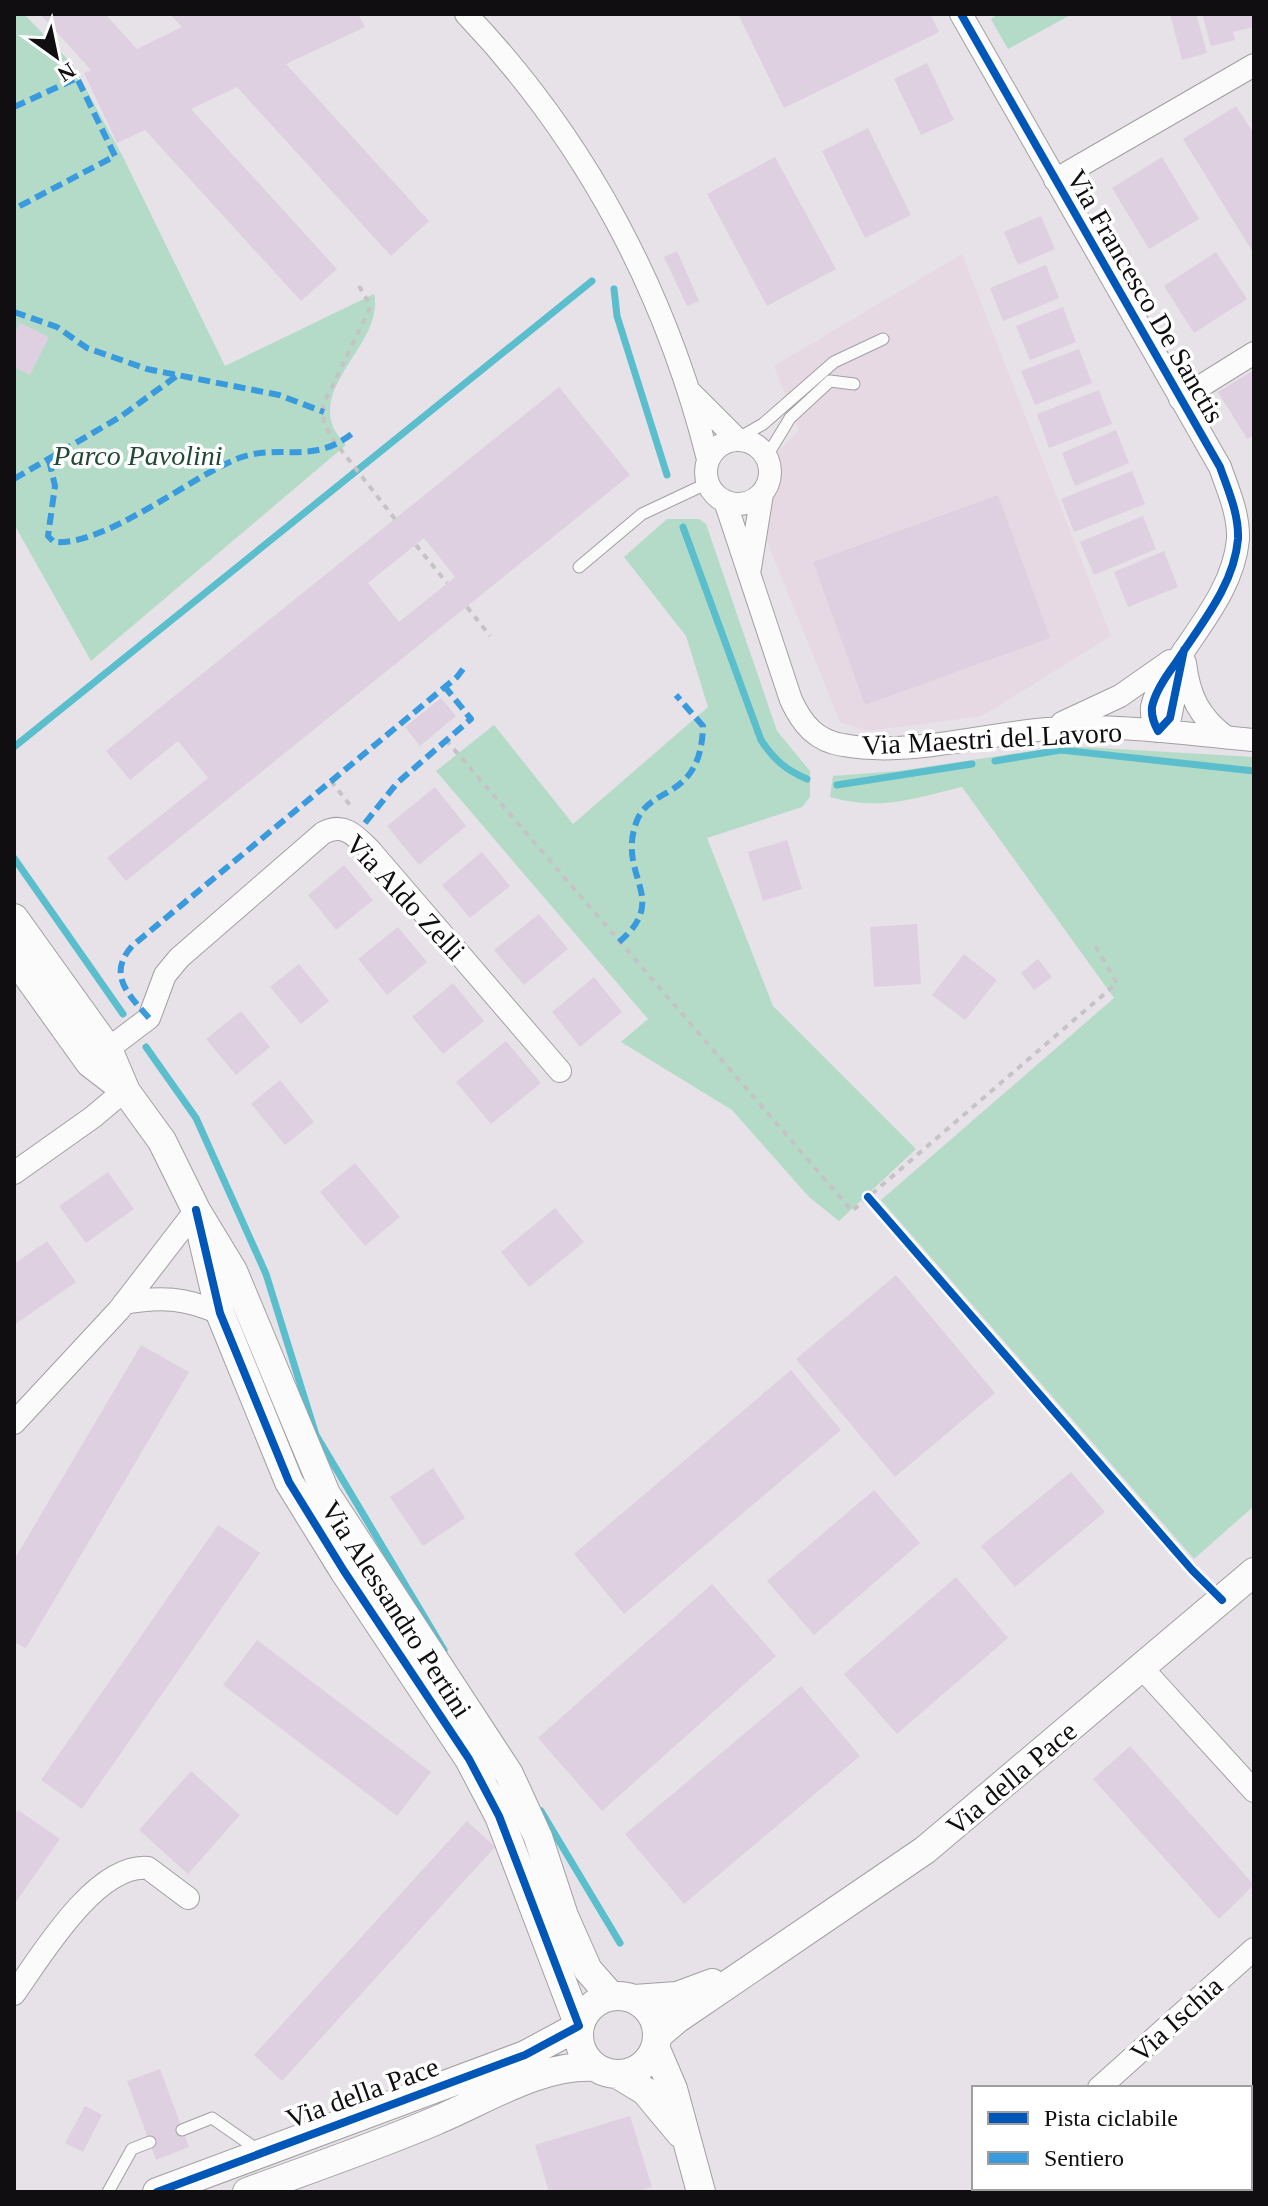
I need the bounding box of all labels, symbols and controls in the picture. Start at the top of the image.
north arrow [16,16,96,96]
text: N [53,58,80,87]
street label: Via Francesco De Sanctis [1060,164,1231,428]
park label: Parco Pavolini [52,440,223,471]
street label: Via Maestri del Lavoro [861,716,1123,761]
street label: Via Aldo Zelli [340,828,472,967]
street label: Via Alessandro Pertini [315,1495,478,1723]
street label: Via della Pace [940,1715,1083,1842]
street label: Via Ischia [1124,1970,1229,2069]
street label: Via della Pace [282,2051,443,2134]
legend [972,2086,1252,2190]
text: Pista ciclabile [1044,2105,1178,2131]
text: Sentiero [1044,2145,1124,2171]

